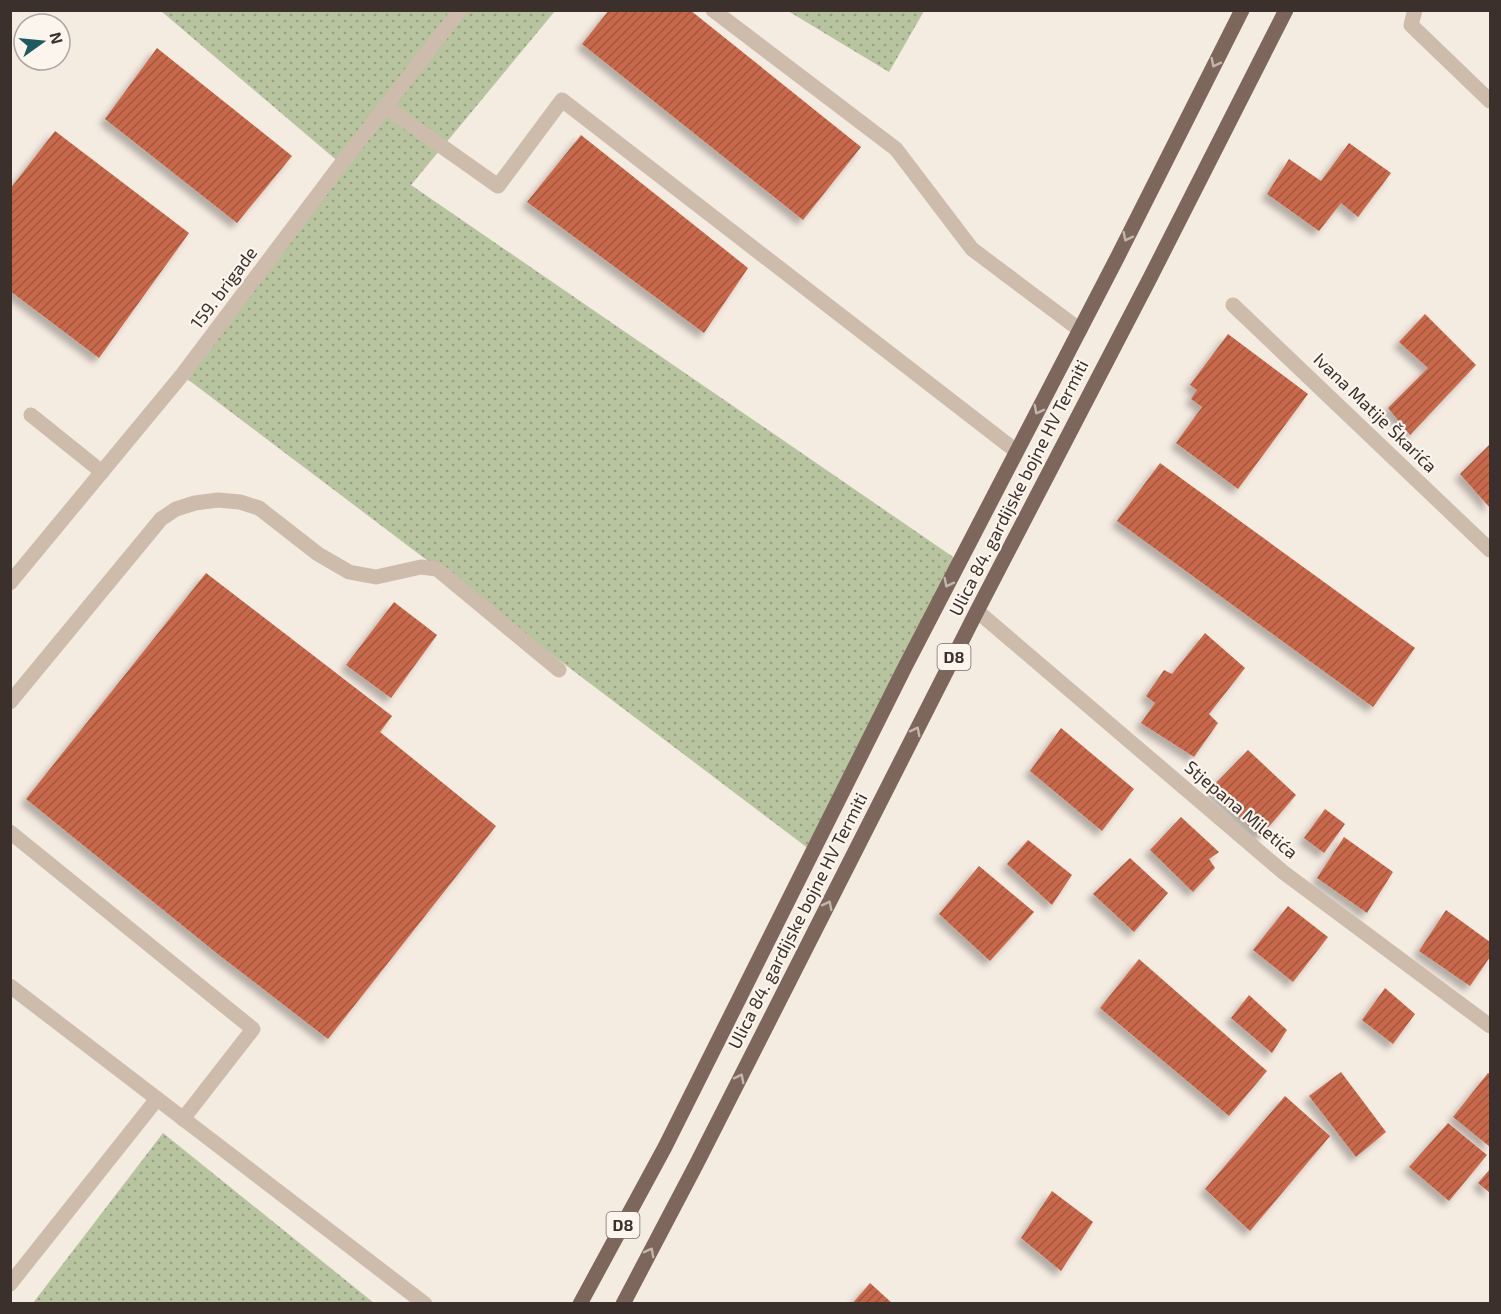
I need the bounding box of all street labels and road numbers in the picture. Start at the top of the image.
street label: 159. brigade [185,242,261,333]
street label: Ivana Matije Škarića [1309,348,1442,477]
street label: Ulica 84. gardijske bojne HV Termiti [944,356,1093,619]
road number: D8 [938,644,970,670]
street label: Stjepana Miletića [1181,756,1303,863]
street label: Ulica 84. gardijske bojne HV Termiti [723,789,872,1052]
road number: D8 [606,1212,640,1238]

